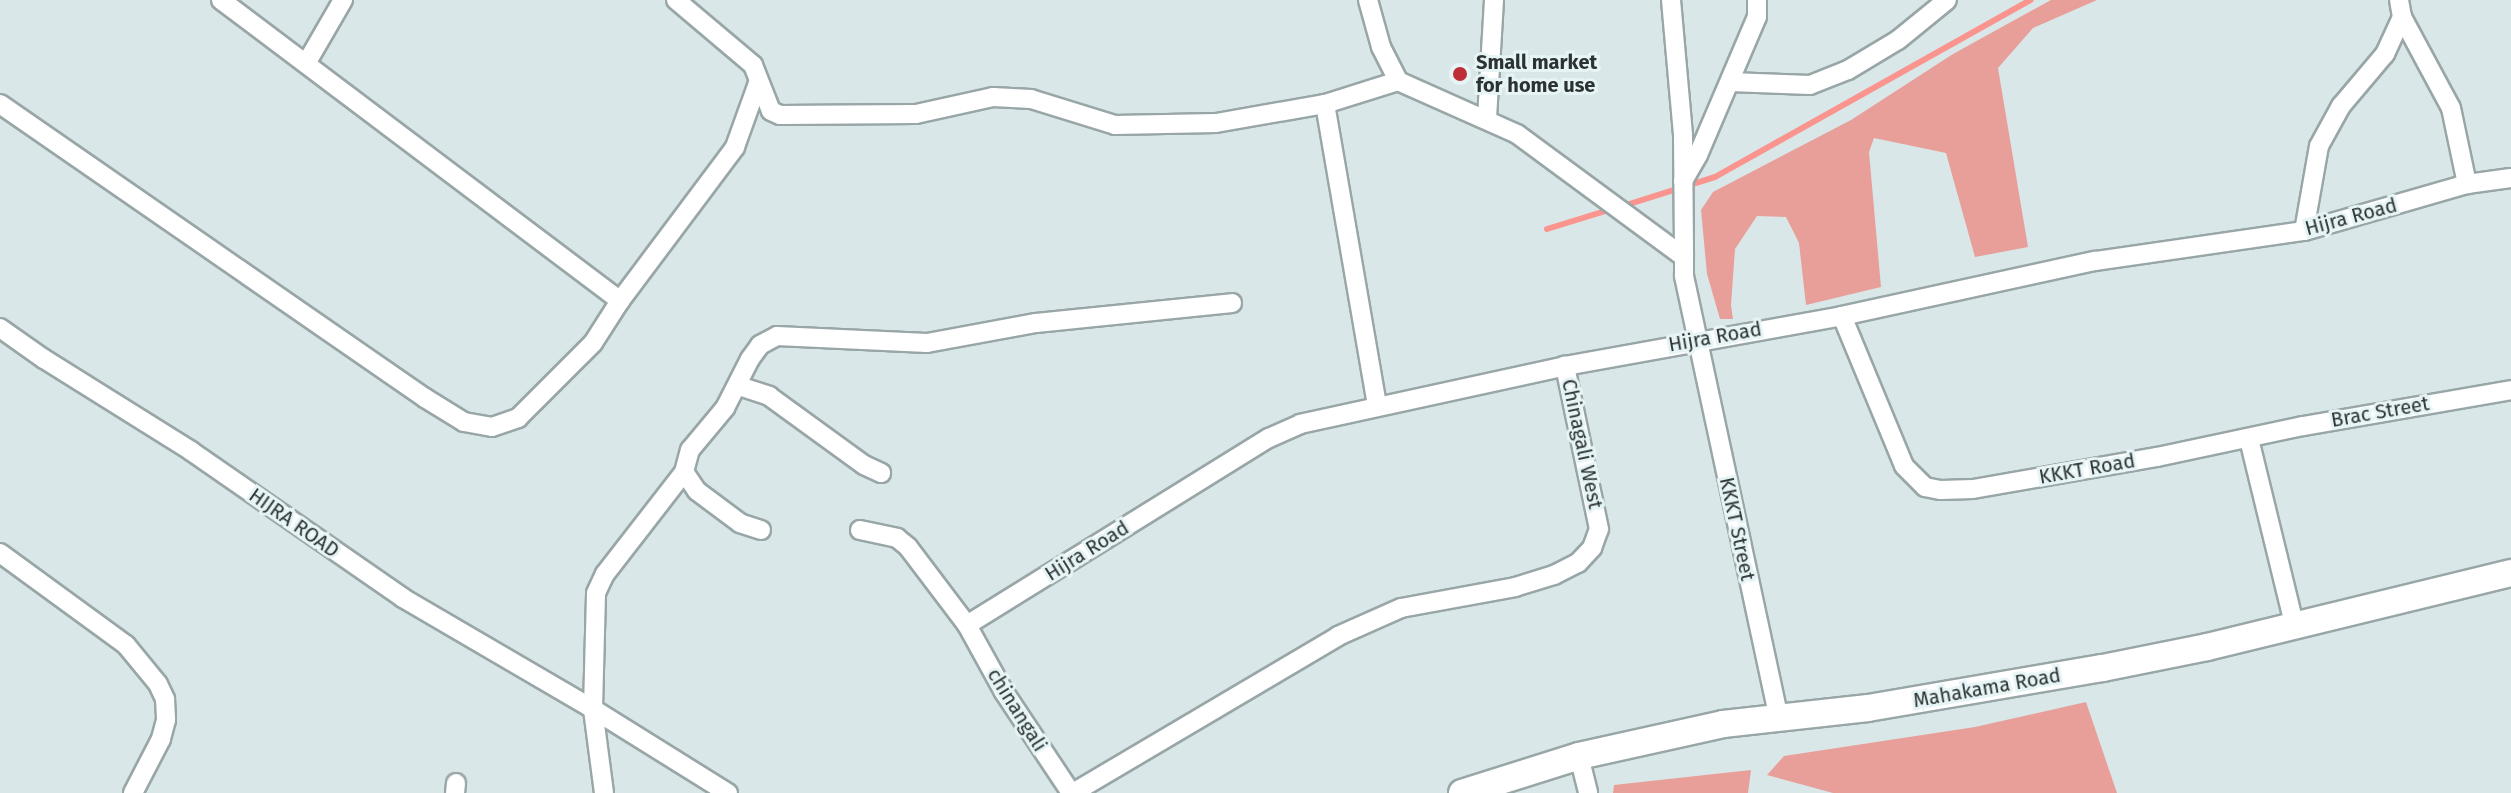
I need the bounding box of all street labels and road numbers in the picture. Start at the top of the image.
street label: Hijra Road [2302,193,2400,241]
street label: Hijra Road [1667,317,1763,357]
street label: Chinagali West [1557,377,1607,511]
street label: Brac Street [2329,392,2431,432]
street label: KKKT Road [2037,449,2137,489]
street label: KKKT Street [1714,475,1760,583]
street label: HIJRA ROAD [244,483,344,563]
street label: Hijra Road [1041,516,1133,586]
street label: Mahakama Road [1911,663,2063,713]
street label: chinangali [982,664,1052,756]

